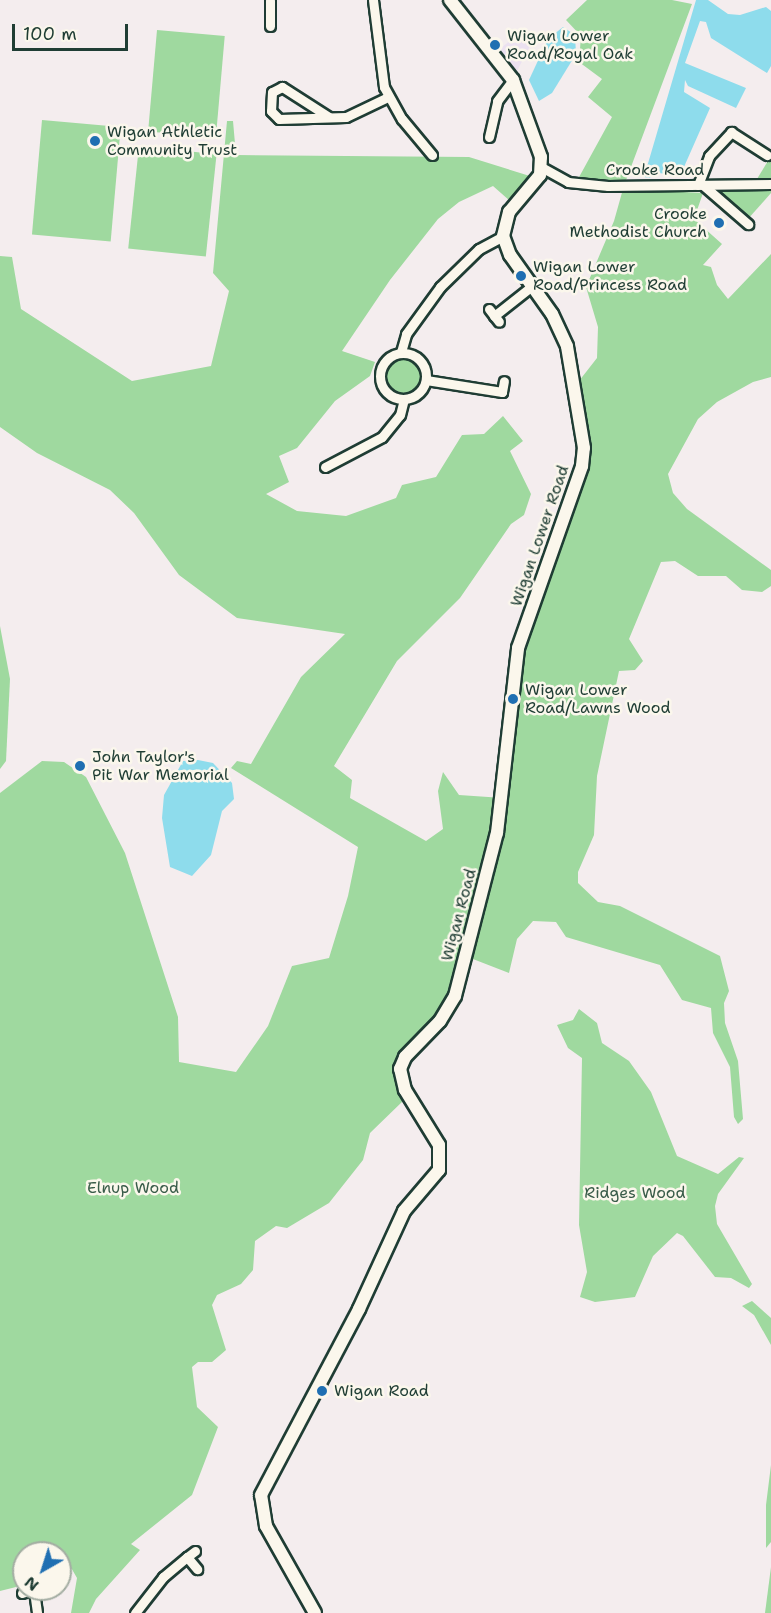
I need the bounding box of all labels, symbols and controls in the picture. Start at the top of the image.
scale bar [15,12,130,50]
text: 100 m [23,22,77,46]
place label: Wigan Lower Road/Royal Oak [507,26,633,64]
marker: Wigan Lower Road/Royal Oak [488,38,502,52]
place label: Wigan Athletic Community Trust [107,122,237,160]
marker: Wigan Athletic Community Trust [88,134,102,148]
street label: Crooke Road [606,160,704,180]
place label: Crooke Methodist Church [569,204,707,242]
marker: Crooke Methodist Church [712,216,726,230]
place label: Wigan Lower Road/Princess Road [533,257,687,295]
marker: Wigan Lower Road/Princess Road [514,269,528,283]
street label: Wigan Lower Road [507,463,573,609]
place label: Wigan Lower Road/Lawns Wood [525,680,671,718]
marker: Wigan Lower Road/Lawns Wood [506,692,520,706]
place label: John Taylor's Pit War Memorial [92,747,229,785]
marker: John Taylor's Pit War Memorial [73,759,87,773]
street label: Wigan Road [437,867,481,963]
park label: Elnup Wood [87,1178,179,1198]
park label: Ridges Wood [584,1183,686,1203]
place label: Wigan Road [334,1381,429,1401]
marker: Wigan Road [315,1384,329,1398]
north arrow [12,1541,72,1601]
text: N [20,1572,43,1596]

